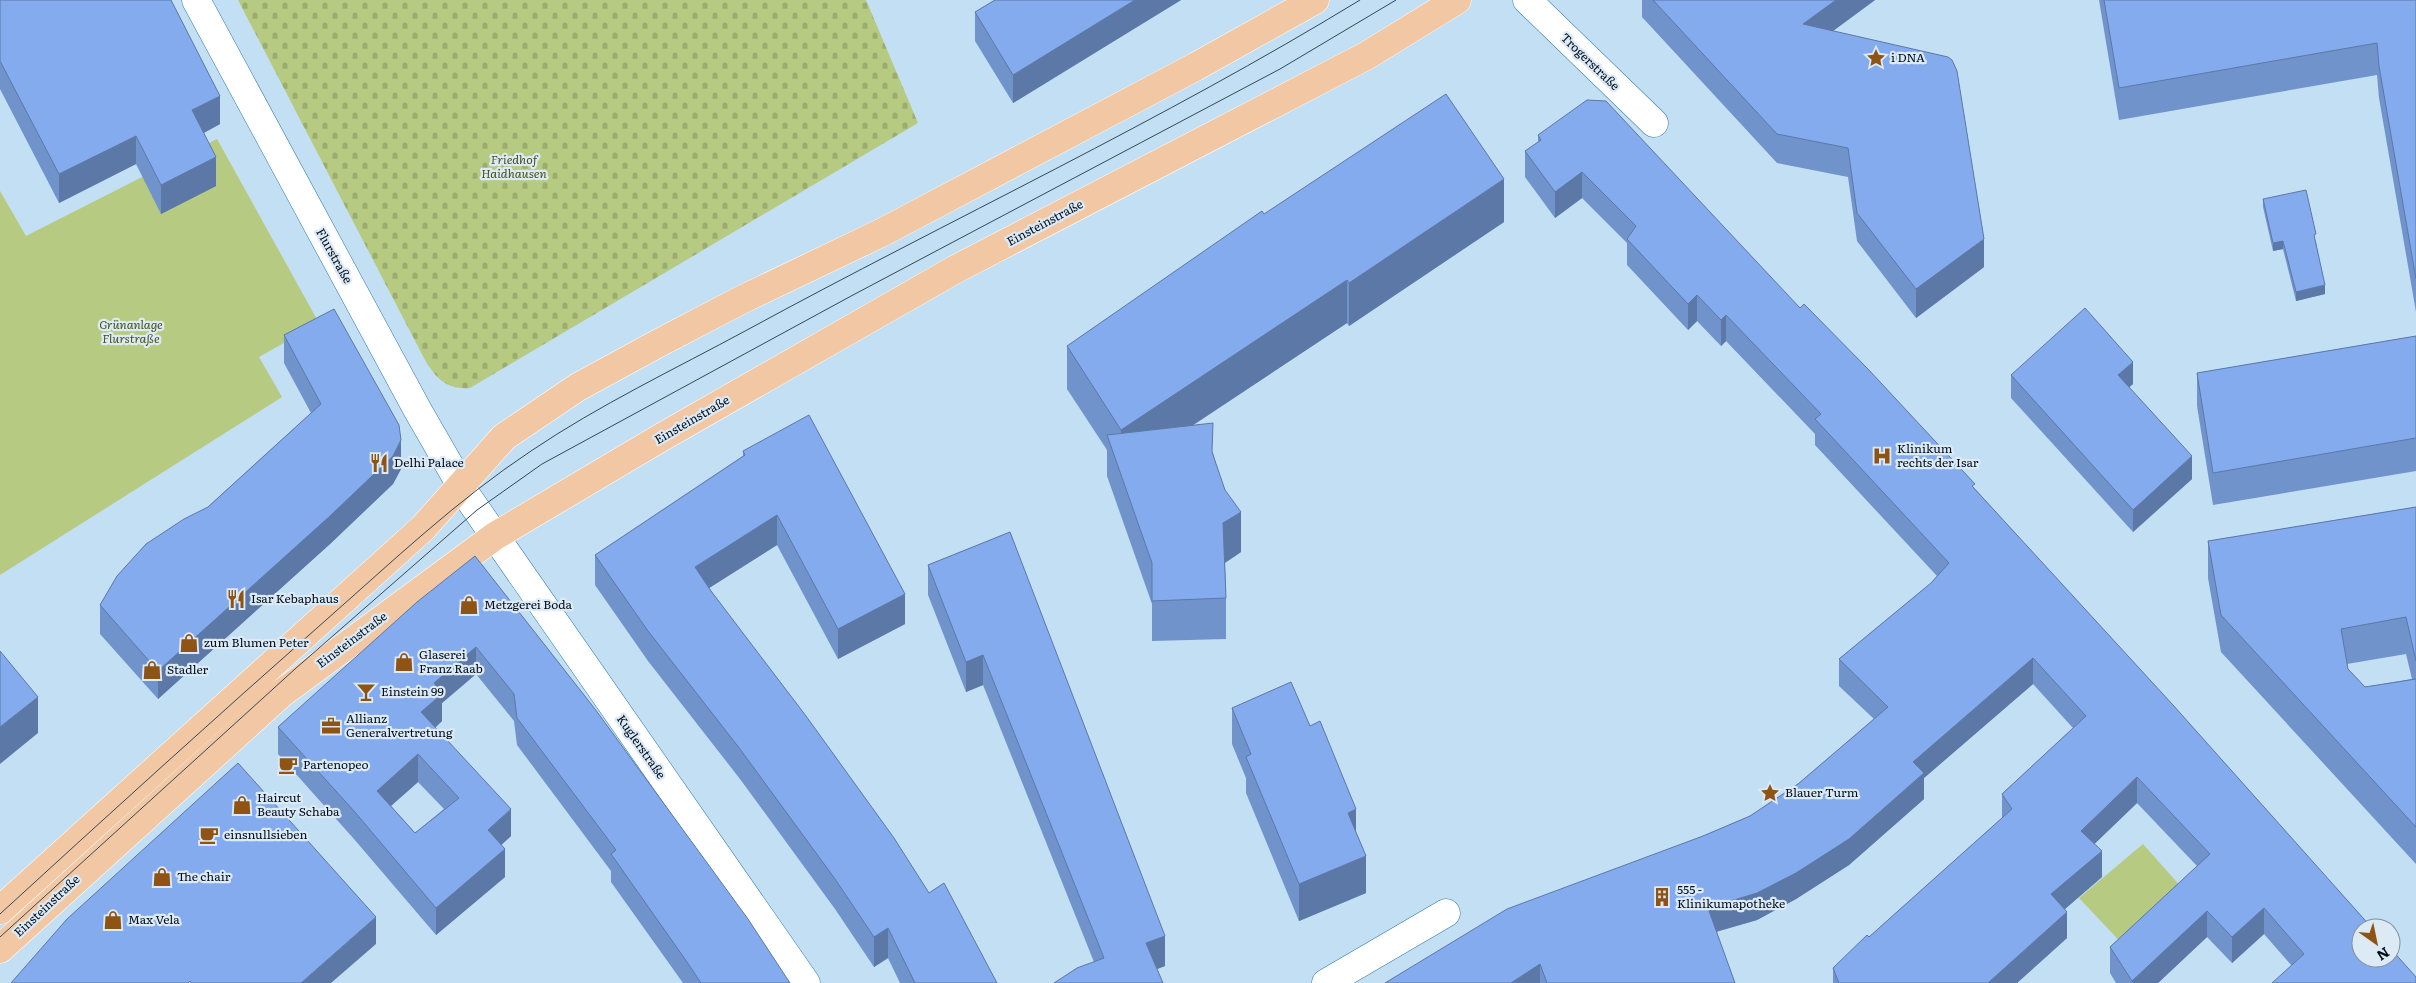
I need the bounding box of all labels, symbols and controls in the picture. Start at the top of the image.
street label: Trogerstraße [1557,28,1624,94]
place icon: i DNA [1865,47,1887,69]
place label: i DNA [1891,48,1925,66]
park label: Friedhof Haidhausen [481,150,547,182]
street label: Einsteinstraße [1003,194,1086,250]
street label: Flurstraße [312,225,357,286]
park label: Grünanlage Flurstraße [99,315,163,347]
street label: Einsteinstraße [651,390,732,448]
place label: Klinikum rechts der Isar [1897,439,1979,471]
hospital icon: Klinikum rechts der Isar [1871,445,1893,467]
restaurant icon: Delhi Palace [368,452,390,474]
place label: Delhi Palace [394,453,464,471]
restaurant icon: Isar Kebaphaus [225,588,247,610]
place label: Isar Kebaphaus [251,589,339,607]
shop icon: Metzgerei Boda [458,594,480,616]
place label: Metzgerei Boda [484,595,573,613]
street label: Einsteinstraße [312,607,390,672]
shop icon: zum Blumen Peter [178,632,200,654]
place label: zum Blumen Peter [204,633,309,651]
place label: Glaserei Franz Raab [419,645,483,677]
shop icon: Glaserei Franz Raab [393,651,415,673]
shop icon: Stadler [141,659,163,681]
place label: Stadler [167,660,209,678]
bar icon: Einstein 99 [355,681,377,703]
place label: Einstein 99 [381,682,444,700]
place label: Allianz Generalvertretung [346,709,453,741]
street label: Kuglerstraße [613,711,671,782]
office icon: Allianz Generalvertretung [320,715,342,737]
cafe icon: Partenopeo [277,754,299,776]
place label: Partenopeo [303,755,369,773]
place icon: Blauer Turm [1759,782,1781,804]
place label: Blauer Turm [1785,783,1859,801]
place label: Haircut Beauty Schaba [257,788,340,820]
shop icon: Haircut Beauty Schaba [231,794,253,816]
cafe icon: einsnullsieben [198,824,220,846]
place label: einsnullsieben [224,825,307,843]
shop icon: The chair [151,866,173,888]
place label: The chair [177,867,231,885]
street label: Einsteinstraße [9,870,83,941]
place label: 555 - Klinikumapotheke [1677,880,1785,912]
building icon: 555 - Klinikumapotheke [1651,886,1673,908]
shop icon: Max Vela [102,909,124,931]
place label: Max Vela [128,910,180,928]
north arrow [2351,918,2401,968]
text: N [2373,943,2394,966]

